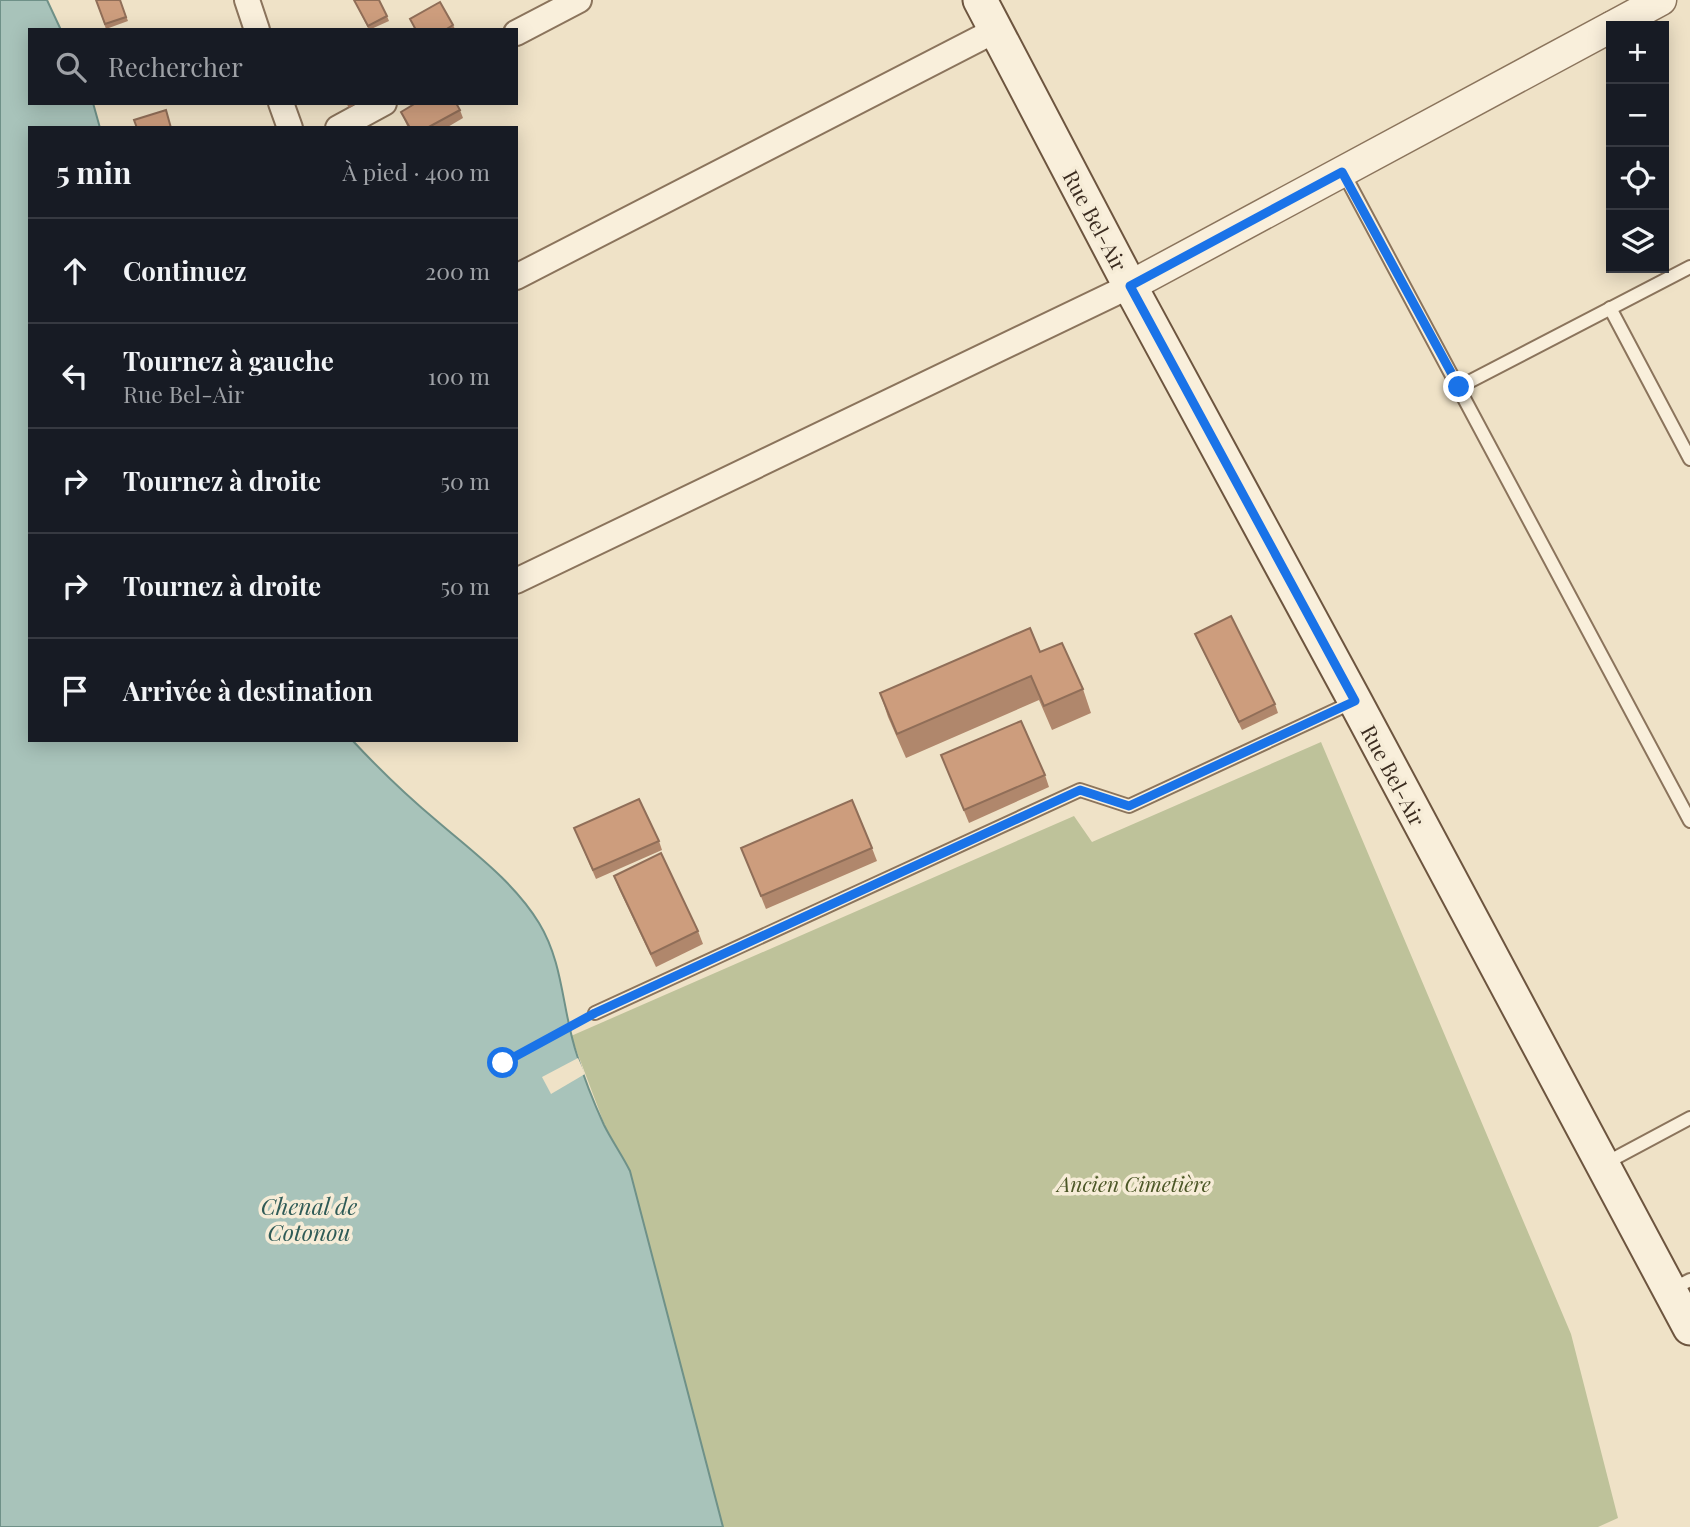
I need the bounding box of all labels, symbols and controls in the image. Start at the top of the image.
map controls [1606,21,1669,273]
button: + [1606,21,1669,84]
search box [28,28,518,105]
icon: search [52,48,90,86]
text: Rechercher [108,49,243,84]
button: − [1606,84,1669,147]
button: locate [1606,147,1669,210]
text: 5 min [56,152,131,192]
text: À pied · 400 m [343,156,490,187]
street label: Rue Bel-Air [1058,165,1135,276]
button: layers [1606,210,1669,273]
icon: ahead [56,252,94,290]
text: Continuez [123,253,246,288]
text: 200 m [425,255,490,286]
text: Tournez à gauche [123,343,334,378]
icon: left [56,357,94,395]
text: 100 m [428,360,490,391]
route end [1443,371,1474,402]
text: Rue Bel-Air [123,378,244,409]
icon: right [56,462,94,500]
text: Tournez à droite [123,463,321,498]
text: 50 m [441,465,490,496]
icon: right [56,567,94,605]
text: Tournez à droite [123,568,321,603]
text: 50 m [441,570,490,601]
icon: arrive [56,672,94,710]
text: Arrivée à destination [123,673,373,708]
street label: Rue Bel-Air [1356,720,1433,831]
route start [487,1047,518,1078]
park label: Ancien Cimetière [1055,1169,1211,1197]
water label: Chenal de Cotonou [261,1190,357,1247]

